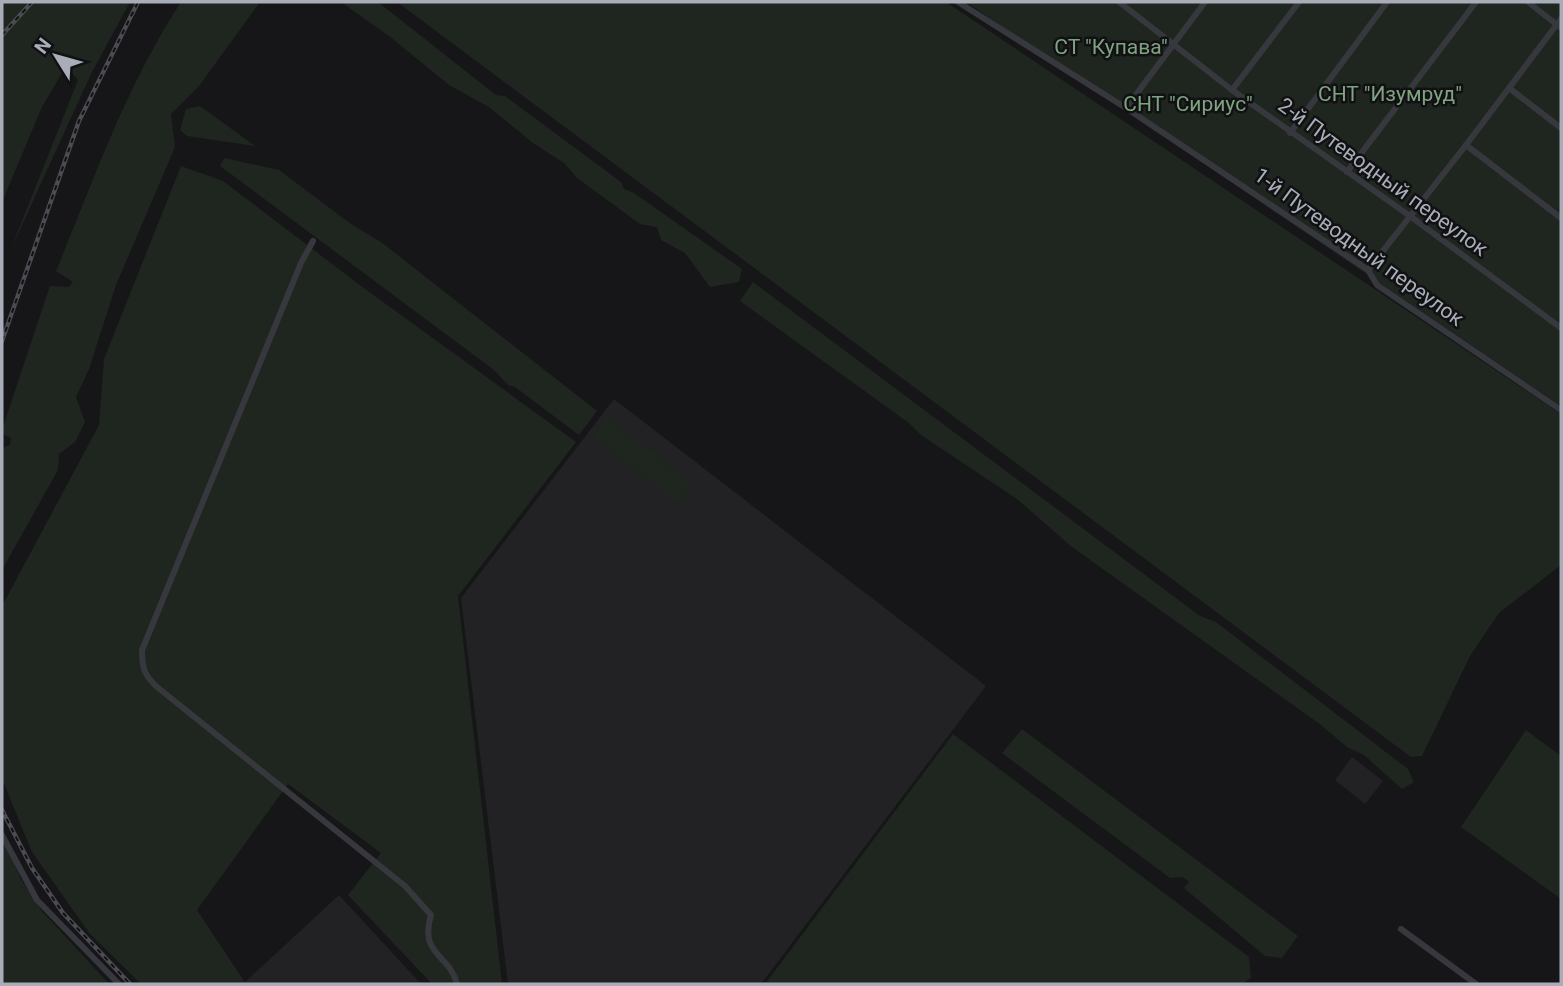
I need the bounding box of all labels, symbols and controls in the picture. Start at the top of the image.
north arrow [21,21,91,91]
text: N [30,34,56,58]
park label: СТ "Купава" [1054,35,1168,59]
park label: СНТ "Изумруд" [1318,82,1462,106]
park label: СНТ "Сириус" [1123,92,1253,116]
street label: 2-й Путеводный переулок [1274,93,1493,261]
street label: 1-й Путеводный переулок [1250,163,1469,331]

